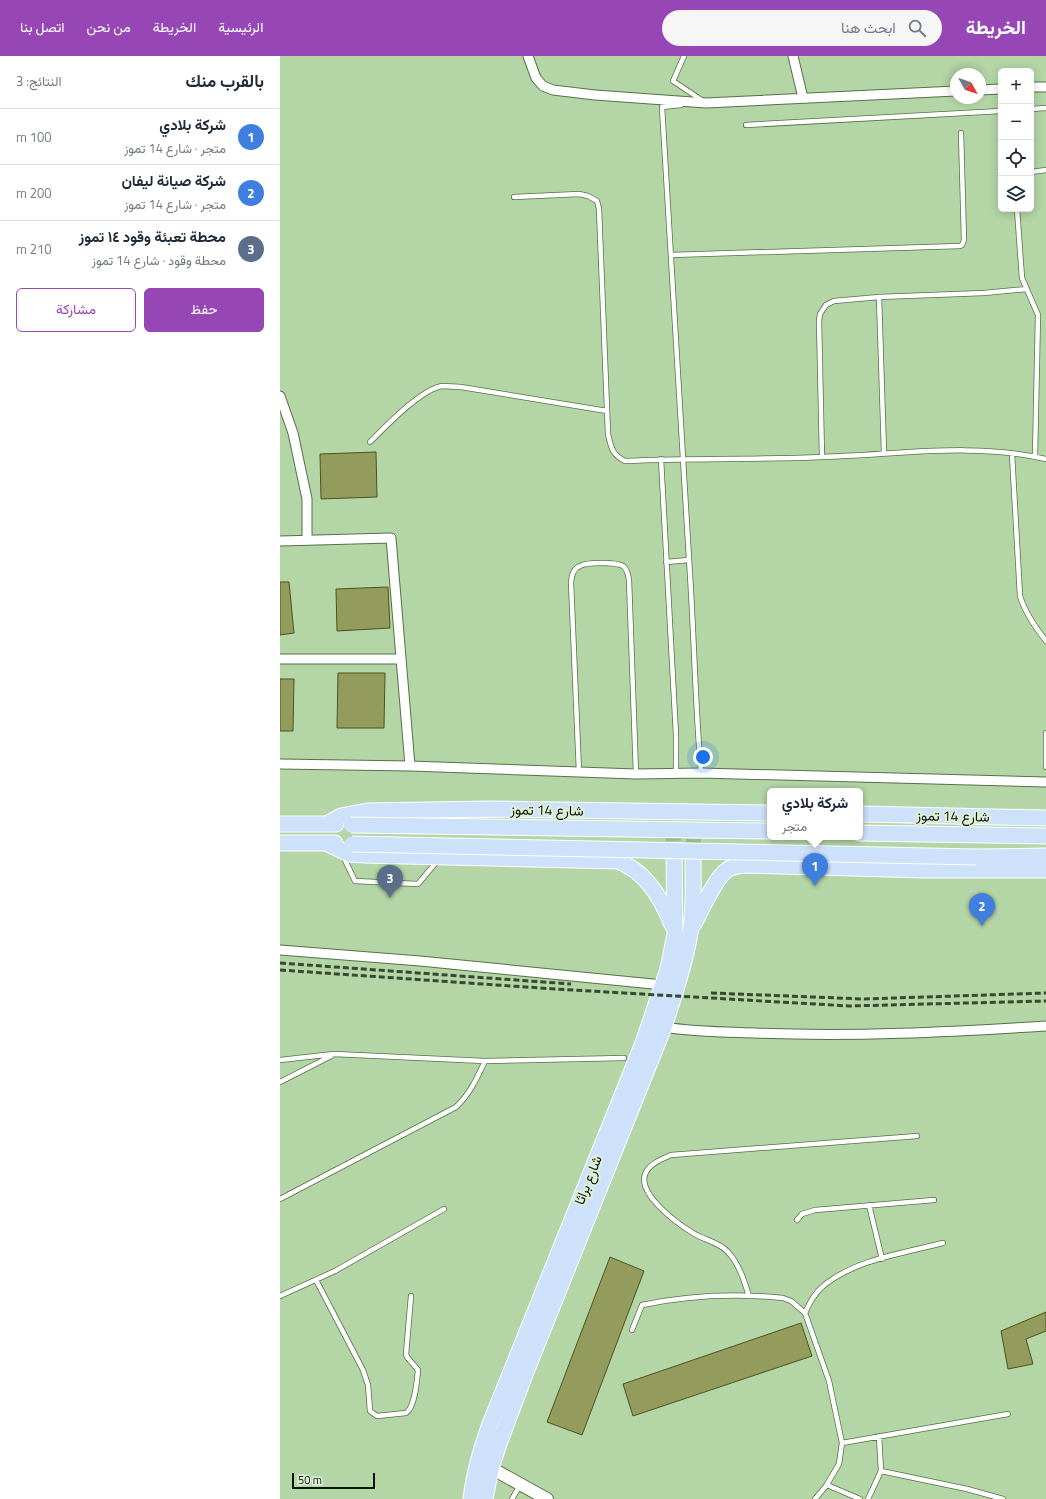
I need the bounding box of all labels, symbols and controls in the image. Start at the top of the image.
search box [662,10,942,46]
text: الخريطة [966,12,1026,41]
text: اتصل بنا [20,16,65,37]
text: من نحن [87,16,131,37]
text: الخريطة [153,16,196,37]
text: الرئيسية [218,16,263,37]
text: ابحث هنا [841,16,896,39]
icon: search [906,17,928,39]
text: بالقرب منك [186,68,264,94]
north arrow [950,68,986,104]
map controls [998,68,1034,212]
button: + [998,68,1034,104]
text: النتائج: 3 [16,71,61,91]
button: − [998,104,1034,140]
text: شركة بلادي [159,113,226,136]
text: 100 m [16,127,52,147]
text: 1 [247,127,255,147]
text: متجر · شارع 14 تموز [124,138,226,158]
button: locate [998,140,1034,176]
text: شركة صيانة ليفان [121,169,226,192]
button: layers [998,176,1034,212]
text: 200 m [16,183,52,203]
text: 2 [247,183,255,203]
text: متجر · شارع 14 تموز [124,194,226,214]
text: محطة تعبئة وقود ١٤ تموز [79,225,226,248]
text: 210 m [16,239,52,259]
text: 3 [247,239,255,259]
text: محطة وقود · شارع 14 تموز [91,250,226,270]
button: مشاركة [16,288,136,332]
button: حفظ [144,288,264,332]
your location [693,747,713,767]
popup [767,788,863,840]
text: شركة بلادي [782,791,848,814]
street label: شارع 14 تموز [509,798,584,822]
street label: شارع 14 تموز [915,804,990,828]
text: متجر [782,816,807,836]
pin: 1 [802,853,828,886]
pin: 3 [377,865,403,898]
pin: 2 [969,893,995,926]
street label: شارع براثا [568,1152,608,1208]
scale bar [292,1471,375,1490]
text: 50 m [298,1472,322,1488]

